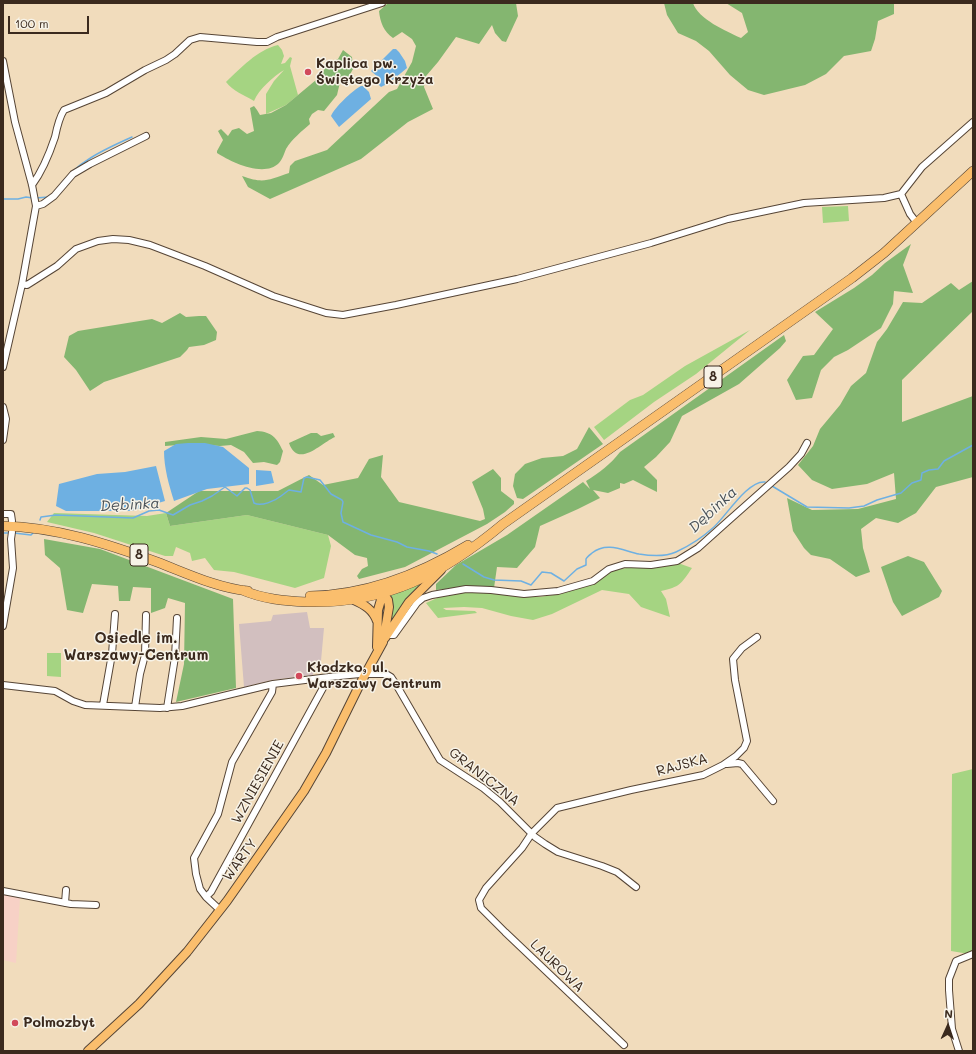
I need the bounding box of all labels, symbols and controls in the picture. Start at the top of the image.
scale bar [10,8,91,34]
text: 100 m [15,15,49,31]
place label: Kaplica pw. Świętego Krzyża [316,56,434,88]
marker: Kaplica pw. Świętego Krzyża [303,67,313,77]
road number: 8 [704,366,722,388]
water label: Dębinka [685,483,741,537]
water label: Dębinka [100,494,160,516]
road number: 8 [130,544,148,566]
district label: Osiedle im. Warszawy-Centrum [64,629,208,664]
place label: Kłodzko, ul. Warszawy Centrum [307,660,441,692]
marker: Kłodzko, ul. Warszawy Centrum [294,671,304,681]
street label: WZNIESIENIE [228,737,288,827]
street label: GRANICZNA [445,744,523,810]
street label: RAJSKA [655,750,709,780]
street label: WARTY [219,836,261,884]
street label: LAUROWA [527,936,587,996]
north arrow [928,1006,968,1046]
text: N [944,1006,953,1021]
place label: Polmozbyt [23,1015,95,1031]
marker: Polmozbyt [10,1018,20,1028]

